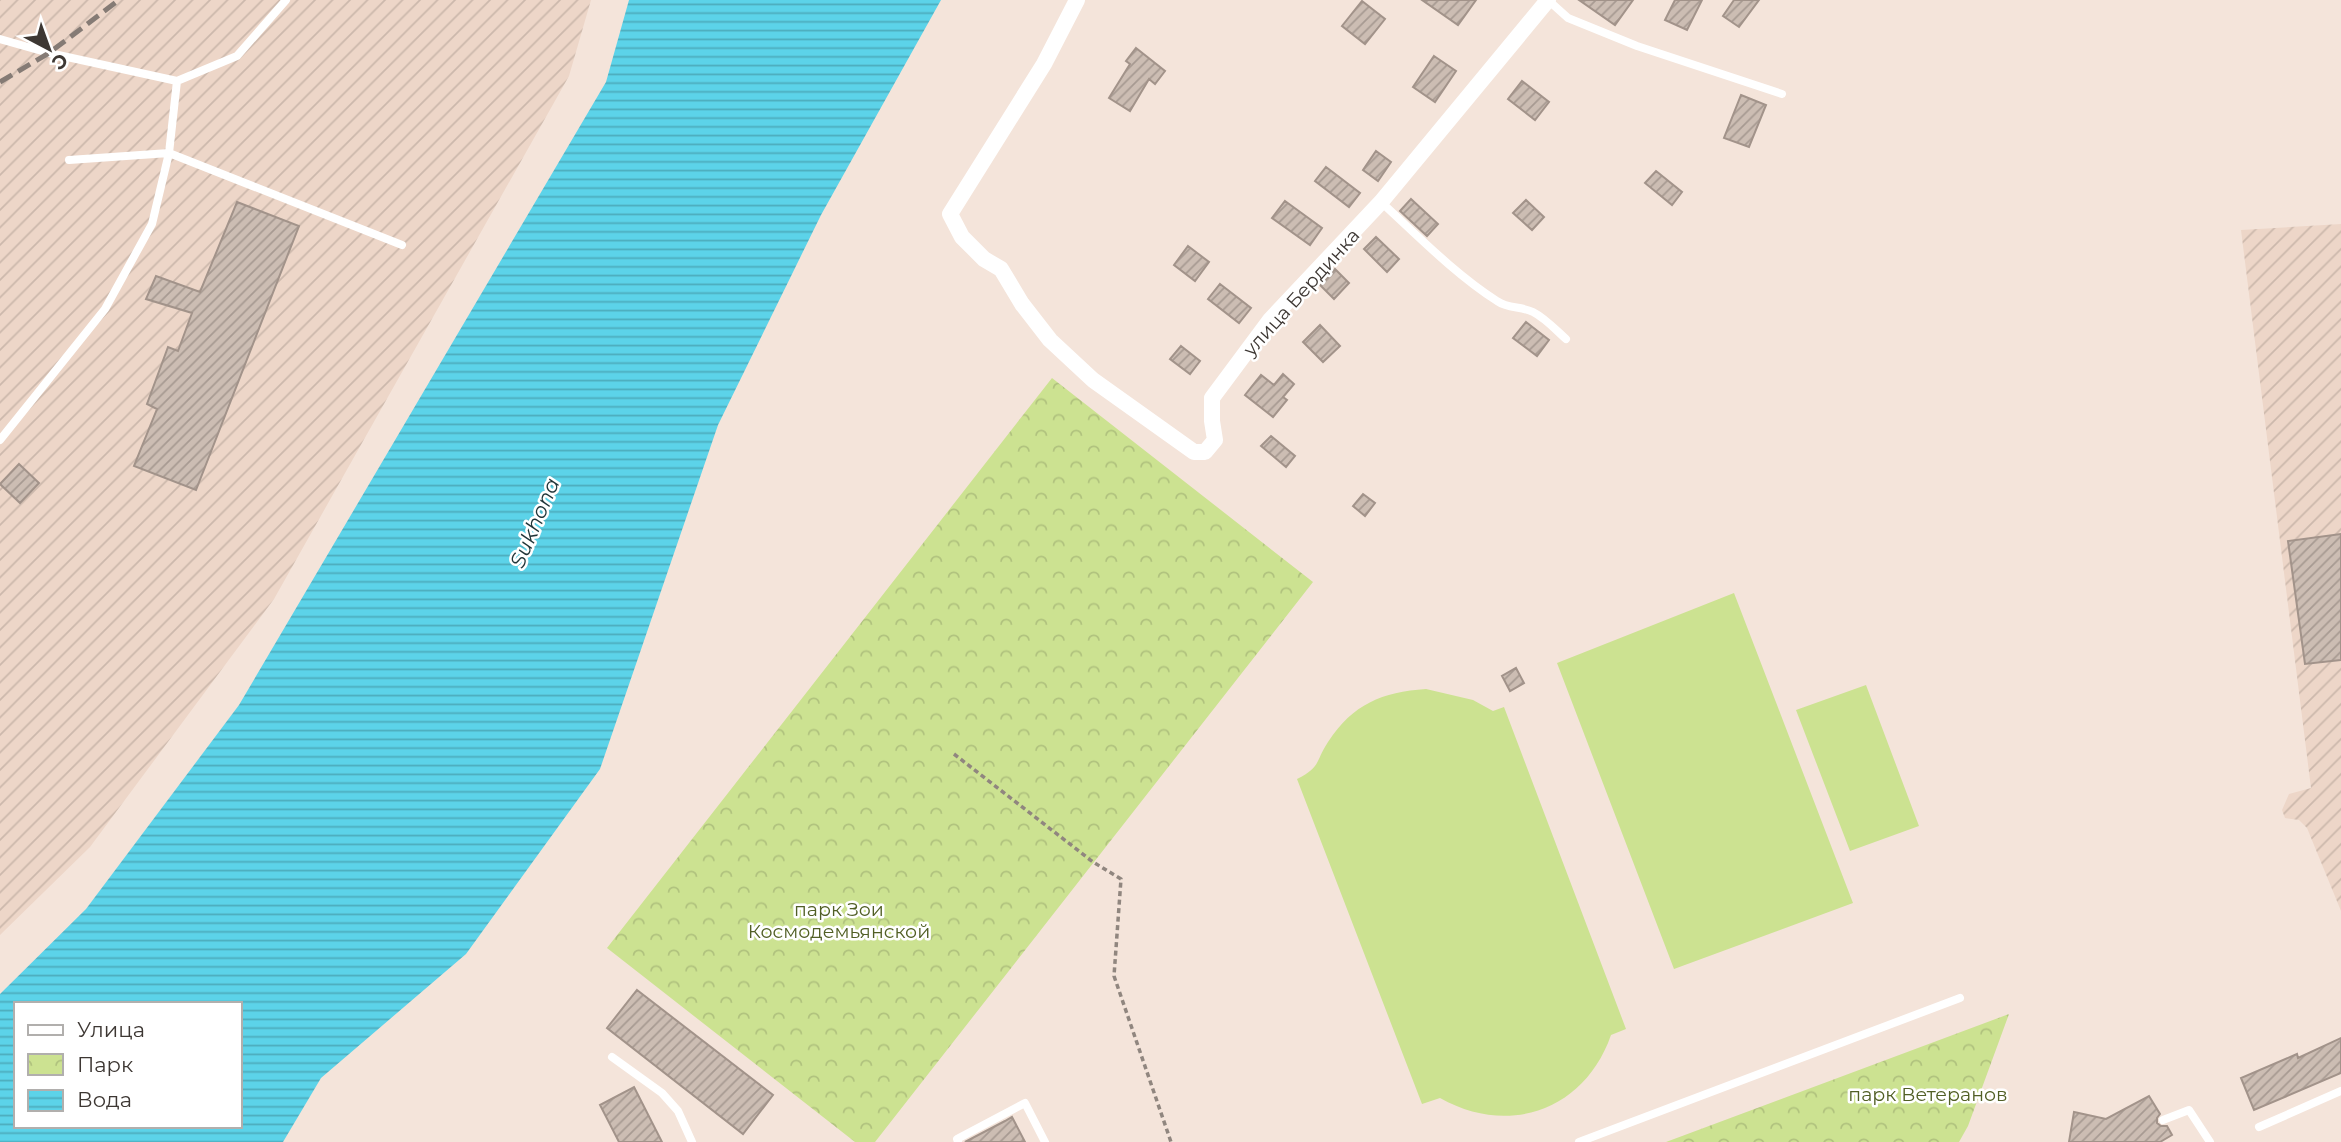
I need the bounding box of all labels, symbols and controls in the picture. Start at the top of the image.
north arrow [14,14,84,84]
text: С [47,48,73,75]
street label: улица Бердинка [1238,224,1364,361]
water label: Sukhona [504,474,565,572]
park label: парк Зои Космодемьянской [748,898,930,943]
legend [14,1002,242,1128]
text: Улица [77,1017,145,1042]
text: Парк [77,1052,133,1077]
park label: парк Ветеранов [1848,1083,2008,1106]
text: Вода [77,1087,132,1112]

